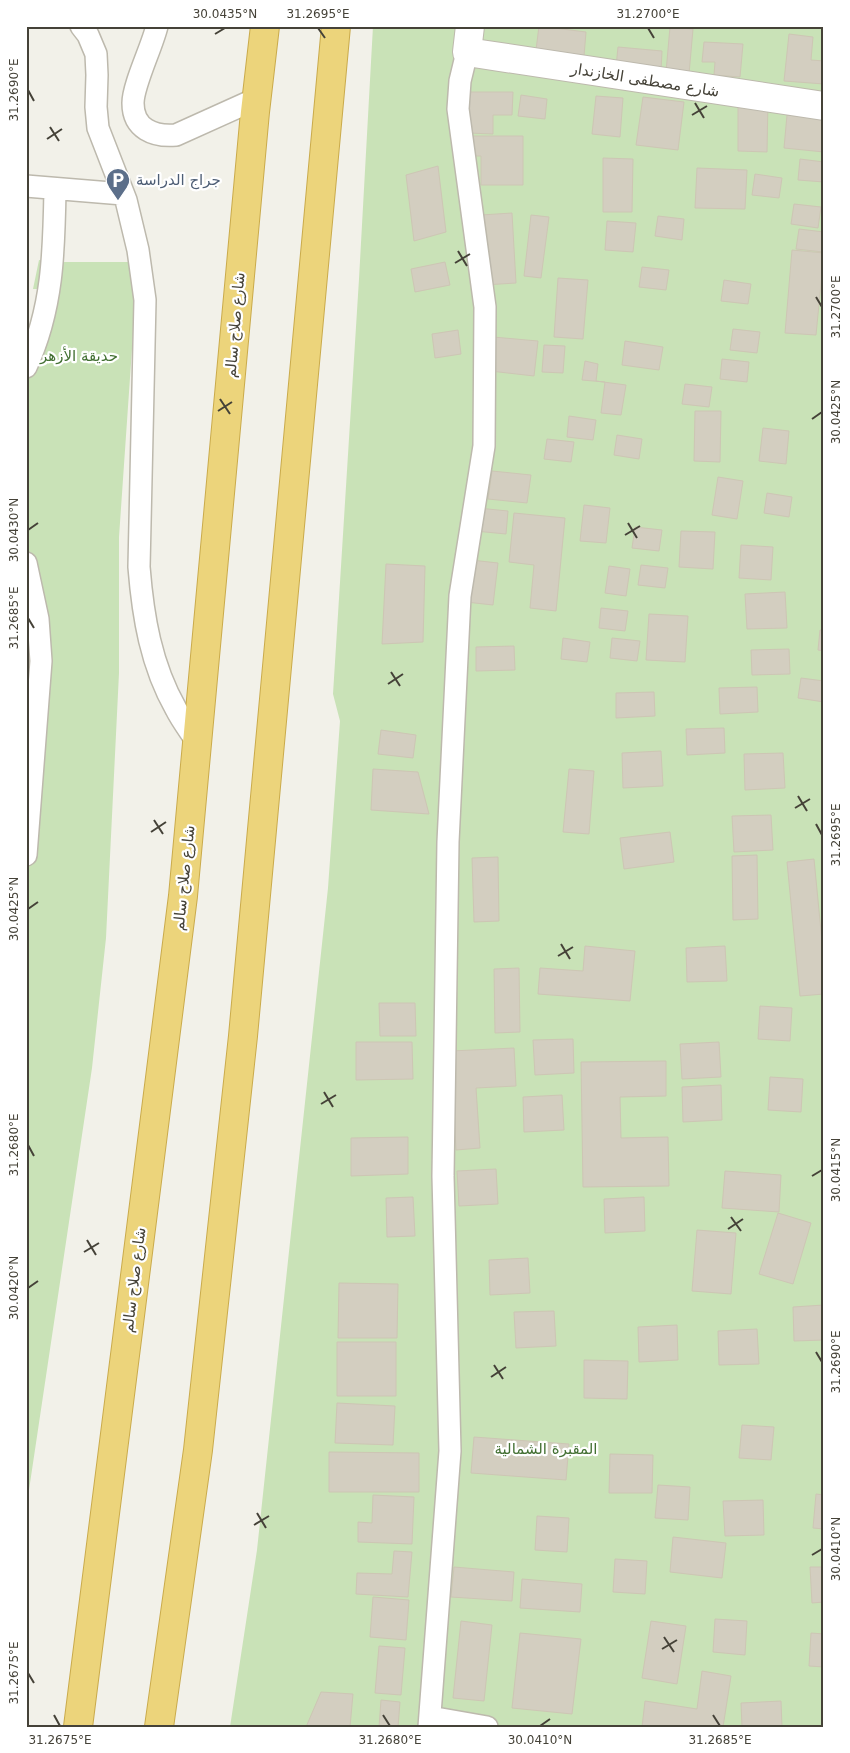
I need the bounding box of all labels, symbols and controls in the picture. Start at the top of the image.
text: 30.0435°N [193,7,257,21]
text: 31.2695°E [286,7,350,21]
text: 31.2700°E [616,7,680,21]
text: 31.2690°E [7,58,21,122]
street label: شارع مصطفى الخازندار [569,59,720,101]
parking icon: جراج الدراسة [105,167,131,201]
place label: جراج الدراسة [136,171,221,190]
street label: شارع صلاح سالم [221,271,249,379]
text: 31.2700°E [829,275,843,339]
park label: حديقة الأزهر [39,346,118,365]
text: 30.0425°N [829,380,843,444]
text: 30.0430°N [7,498,21,562]
text: 31.2685°E [7,586,21,650]
text: 31.2695°E [829,803,843,867]
street label: شارع صلاح سالم [170,824,198,932]
text: 30.0425°N [7,877,21,941]
text: 31.2680°E [7,1113,21,1177]
text: 30.0415°N [829,1138,843,1202]
street label: شارع صلاح سالم [119,1226,149,1334]
text: 30.0420°N [7,1256,21,1320]
text: 31.2690°E [829,1330,843,1394]
park label: المقبرة الشمالية [495,1440,597,1458]
text: 30.0410°N [829,1517,843,1581]
text: 31.2675°E [7,1641,21,1705]
text: 31.2675°E [28,1733,92,1747]
text: 31.2680°E [358,1733,422,1747]
text: 30.0410°N [508,1733,572,1747]
text: 31.2685°E [688,1733,752,1747]

